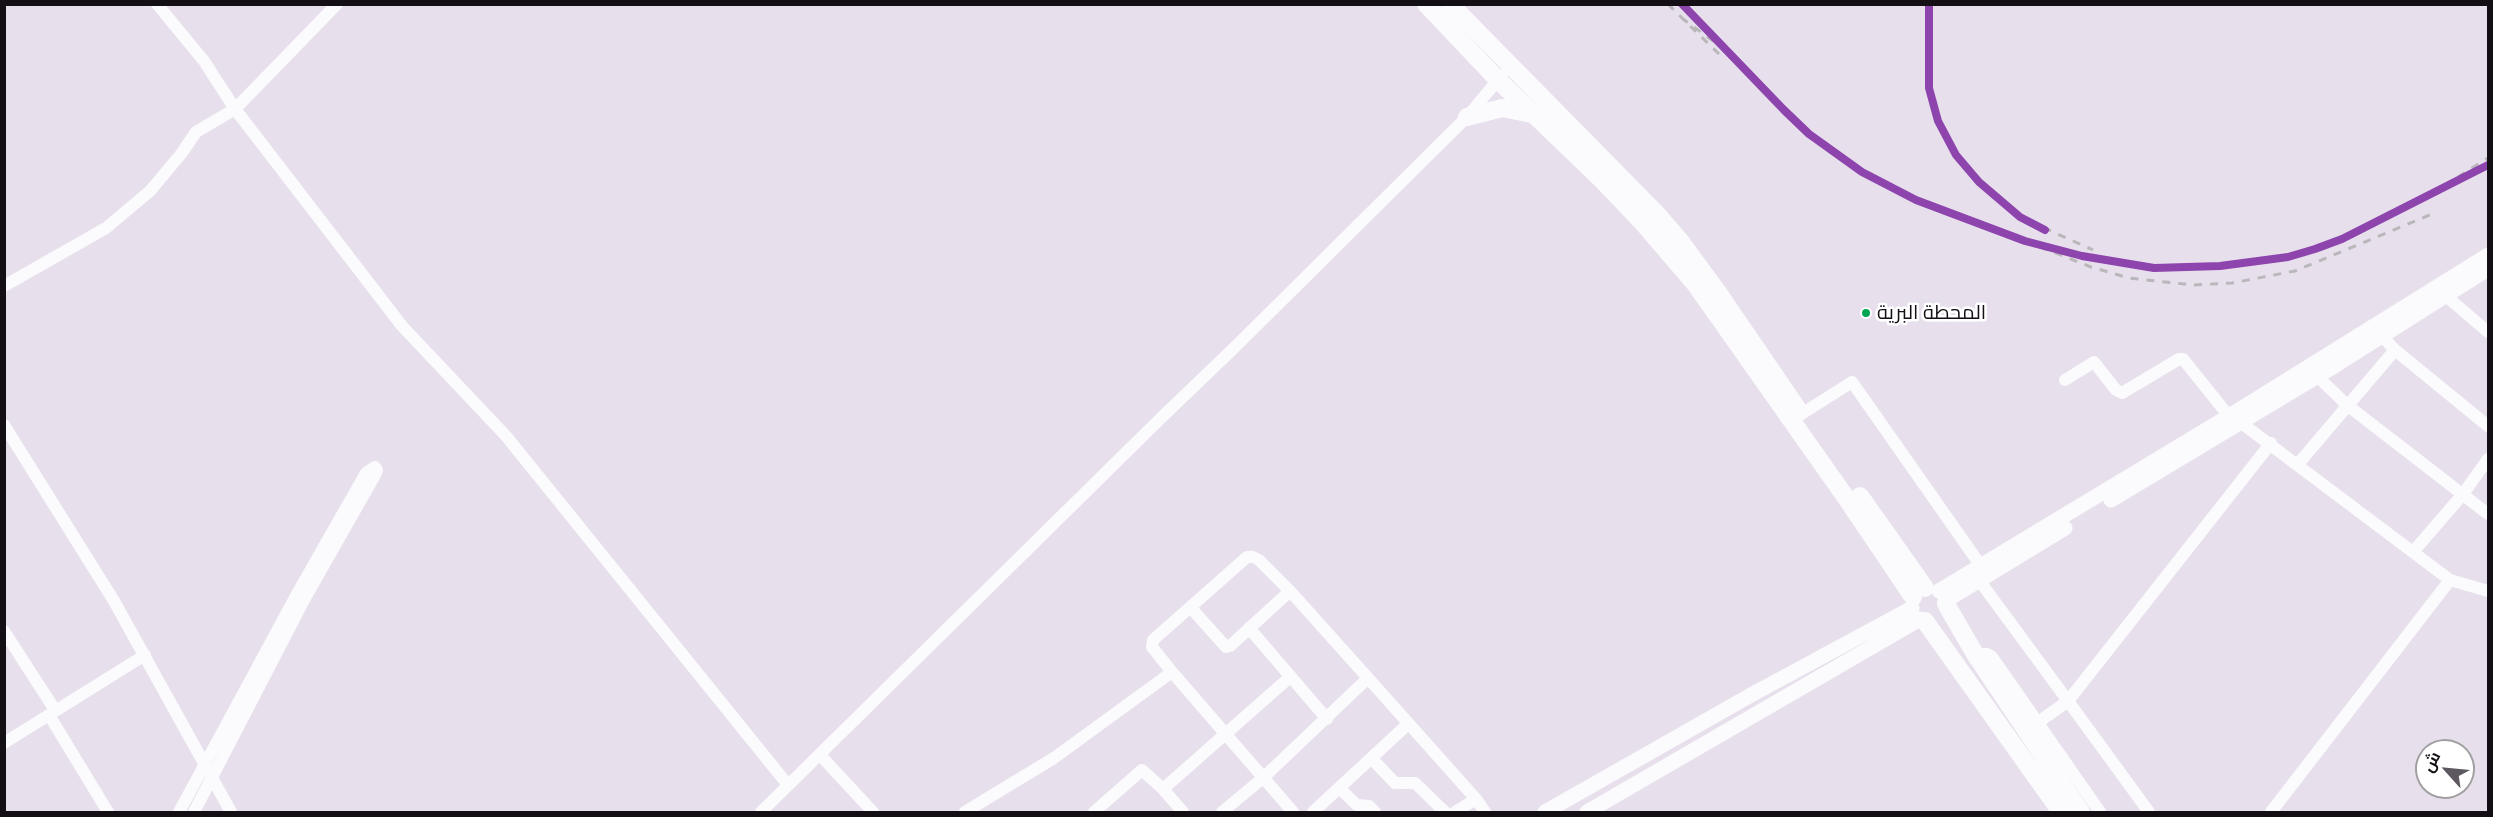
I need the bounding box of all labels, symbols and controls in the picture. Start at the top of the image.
place label: المحطة البرية [1877,301,1986,325]
marker: المحطة البرية [1860,307,1872,319]
north arrow [2415,739,2475,799]
text: ش [2416,748,2445,776]

